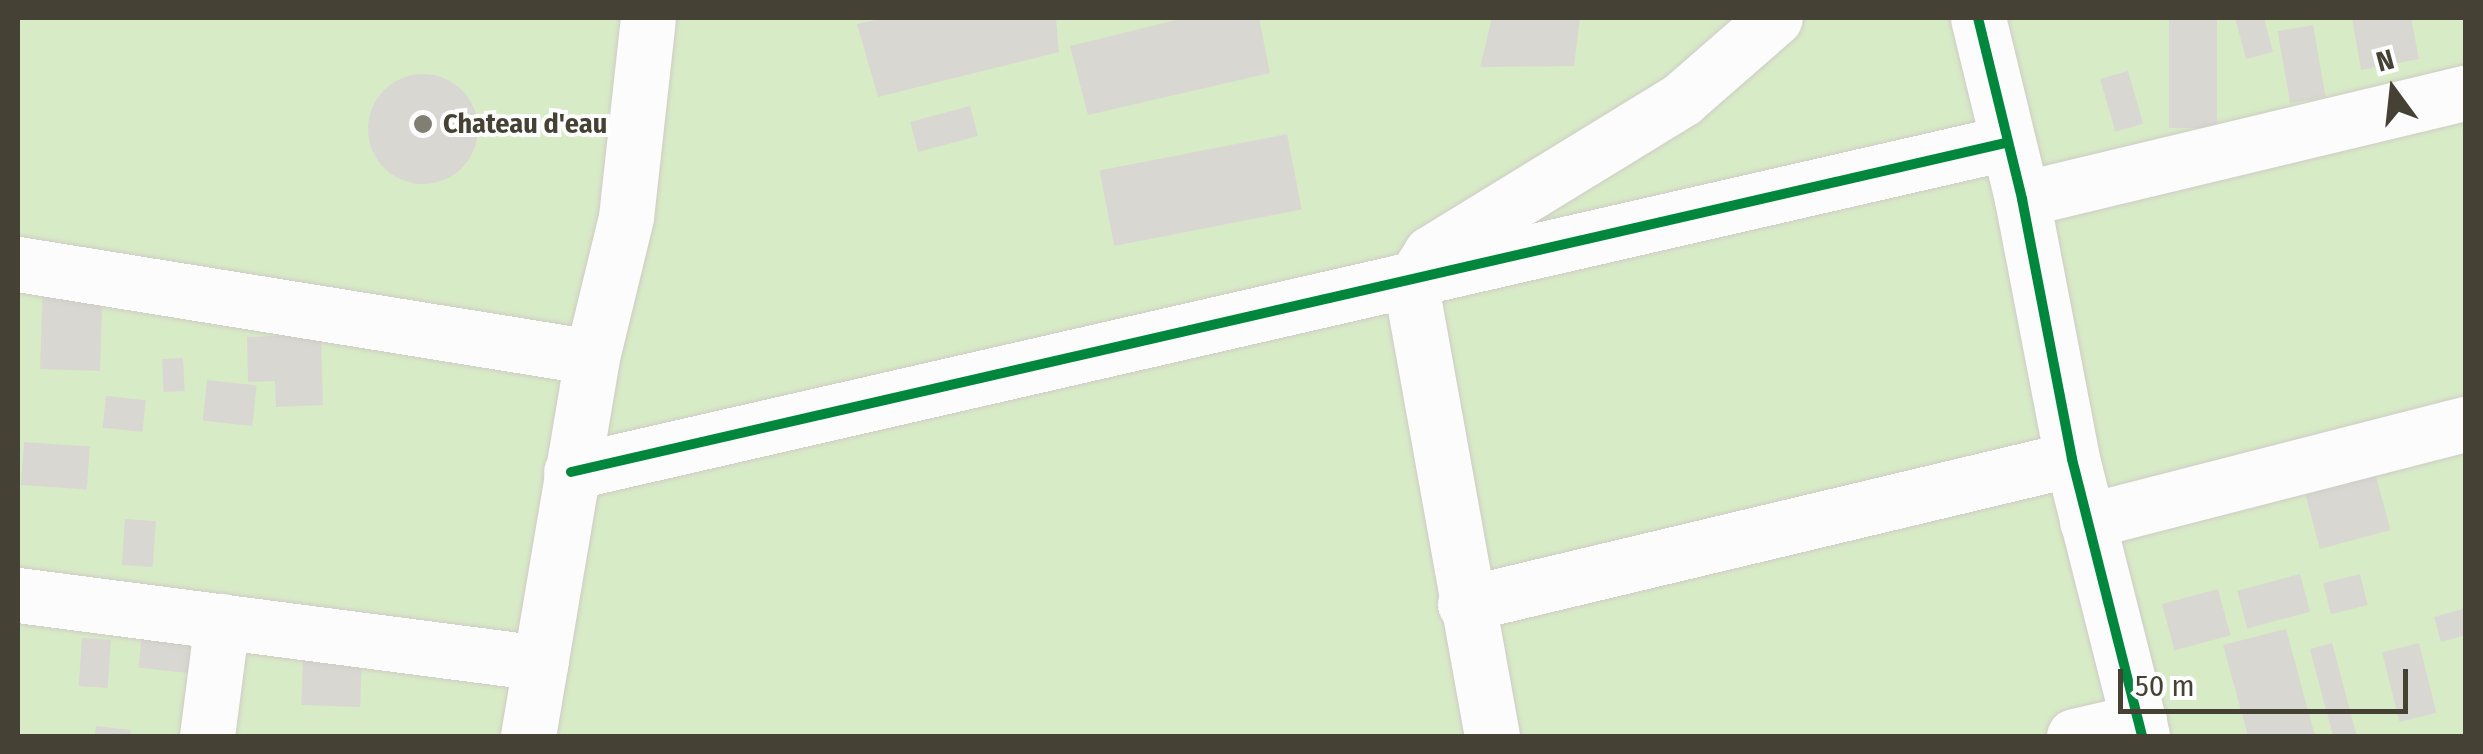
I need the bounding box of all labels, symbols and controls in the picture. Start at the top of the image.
north arrow [2343,40,2443,140]
text: N [2373,42,2397,79]
place label: Chateau d'eau [443,107,607,141]
marker: Chateau d'eau [412,113,434,135]
scale bar [2123,649,2413,711]
text: 50 m [2135,668,2195,704]

